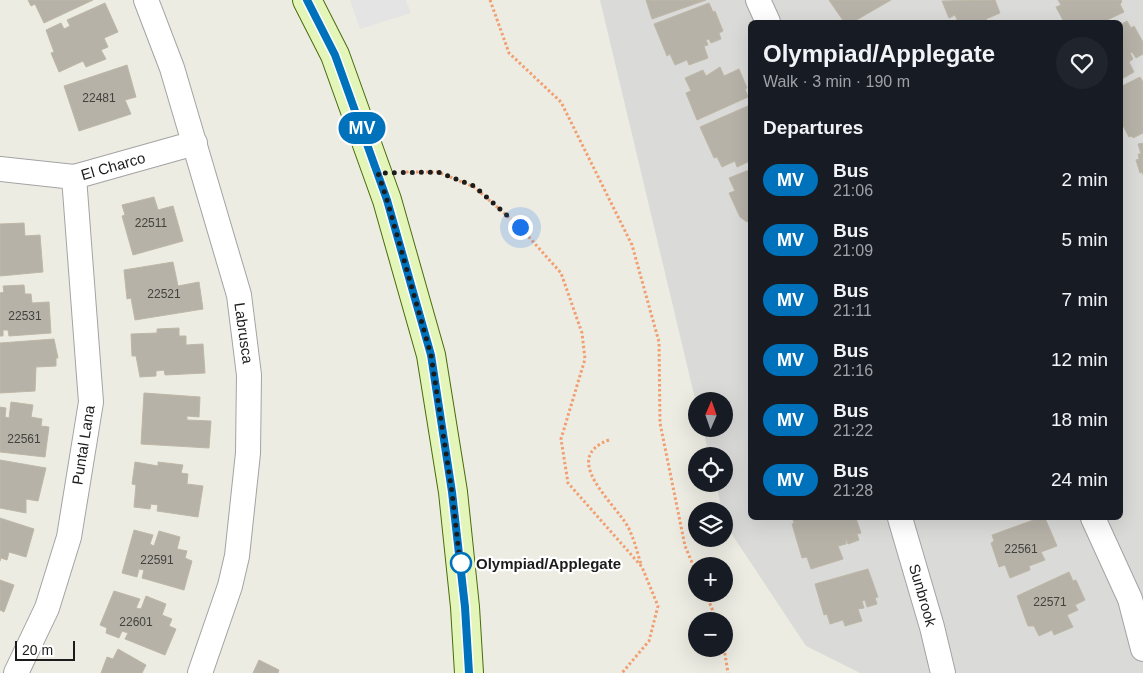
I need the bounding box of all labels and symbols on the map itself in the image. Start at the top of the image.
house number: 22481 [82,91,116,105]
line badge: MV [340,112,384,144]
street label: El Charco [79,149,147,183]
your location [508,215,533,240]
house number: 22511 [135,216,168,230]
house number: 22521 [147,287,181,301]
street label: Labrusca [231,301,257,365]
house number: 22531 [8,309,42,323]
north arrow [688,392,732,438]
street label: Puntal Lana [68,403,98,486]
house number: 22561 [7,432,41,446]
house number: 22561 [1004,542,1038,556]
marker: Olympiad/Applegate [450,552,472,574]
house number: 22591 [140,553,174,567]
place label: Olympiad/Applegate [476,555,621,572]
street label: Sunbrook [906,562,940,629]
house number: 22571 [1033,595,1067,609]
house number: 22601 [119,615,153,629]
scale bar [15,638,75,661]

